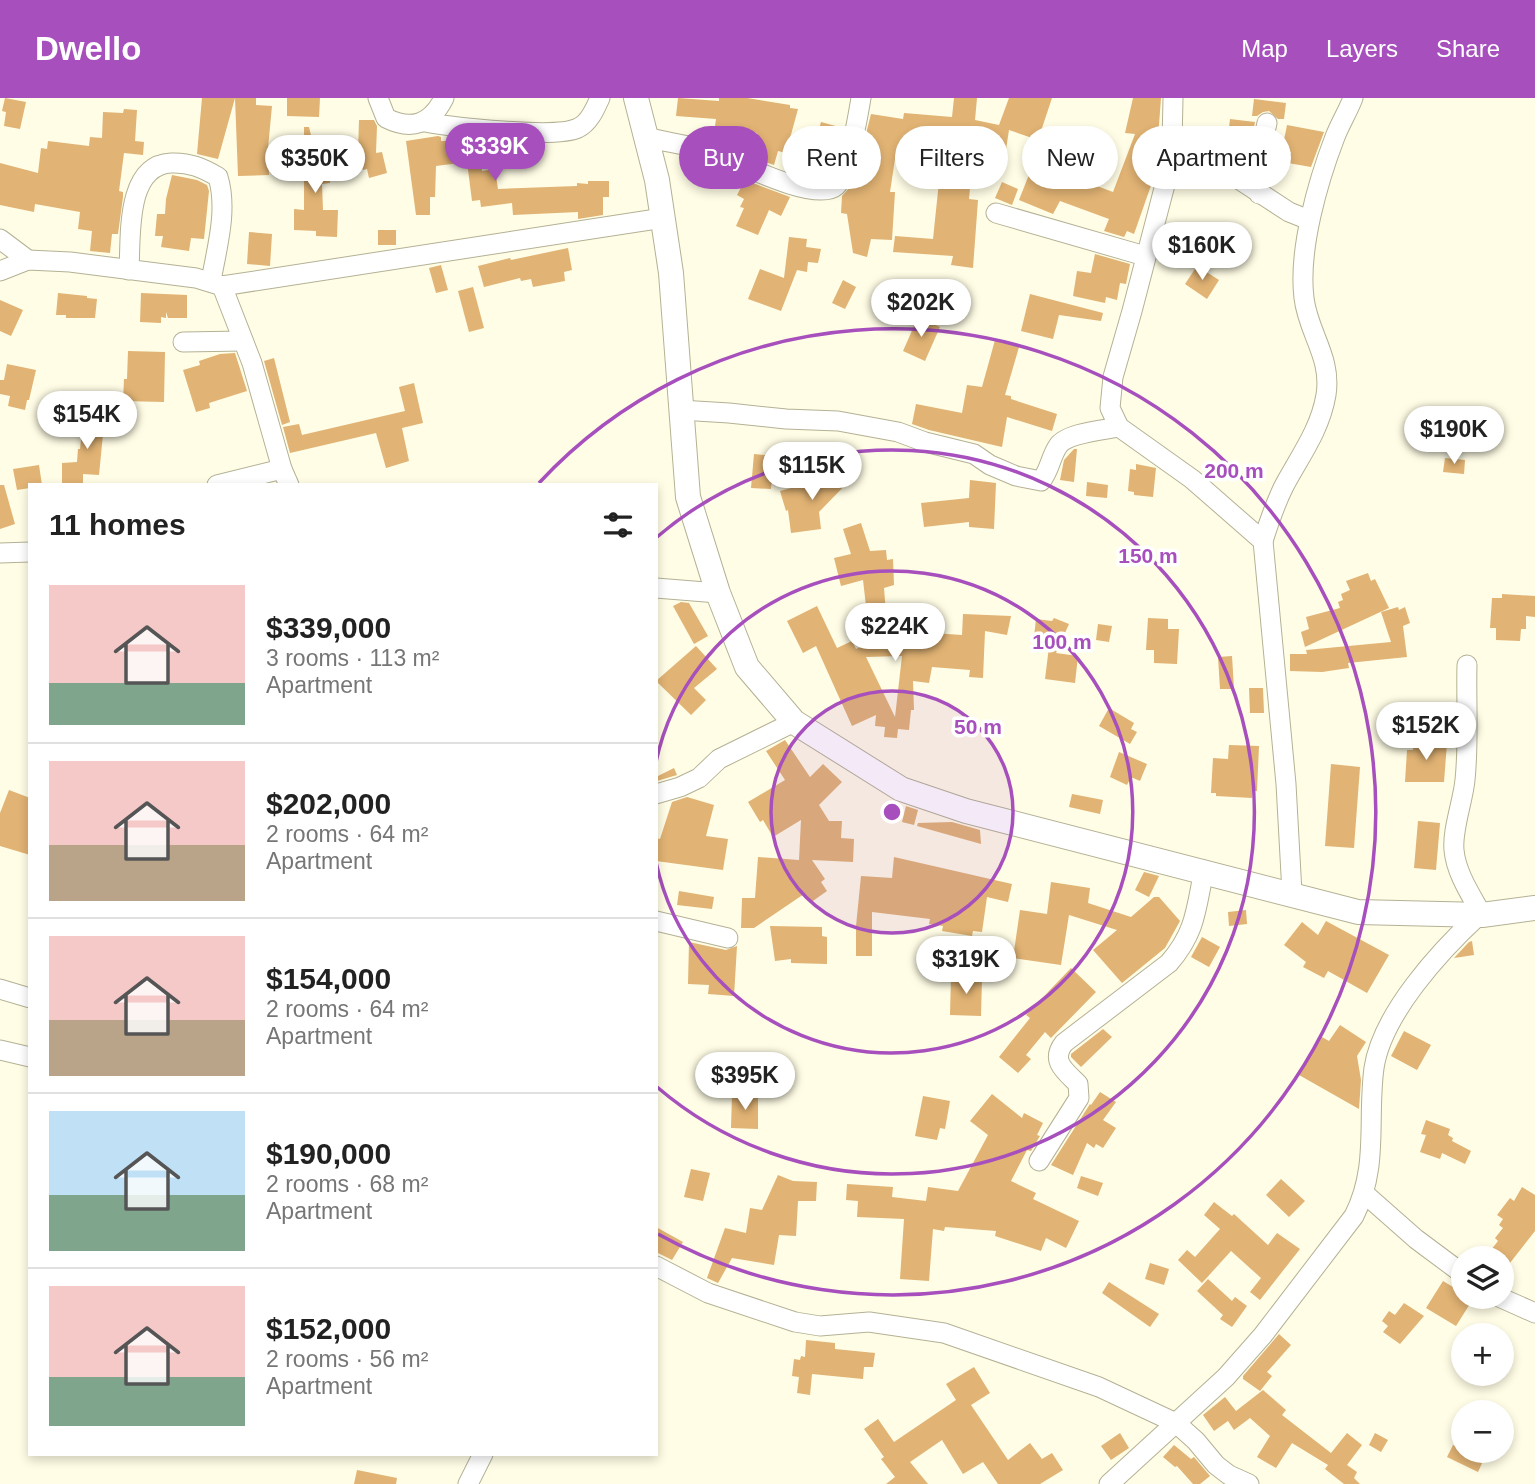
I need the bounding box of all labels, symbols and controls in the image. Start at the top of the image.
text: Dwello [35,30,141,67]
text: Map [1241,35,1288,62]
text: Layers [1326,35,1398,62]
text: Share [1436,35,1500,62]
pin: $339K [446,123,544,183]
chip: Buy [679,126,768,189]
chip: Rent [782,126,881,189]
chip: Filters [895,126,1008,189]
chip: New [1022,126,1118,189]
chip: Apartment [1132,126,1291,189]
text: $339K [461,133,529,159]
pin: $350K [266,136,364,195]
text: $350K [281,145,349,171]
pin: $160K [1153,222,1251,282]
text: $160K [1168,232,1236,258]
pin: $202K [872,280,970,339]
text: $202K [887,289,955,315]
pin: $154K [38,392,136,451]
text: $154K [53,401,121,427]
pin: $190K [1405,406,1503,466]
text: $190K [1420,416,1488,442]
pin: $115K [763,442,861,502]
text: $115K [779,452,845,478]
text: 200 m [1204,459,1264,482]
icon: filters [599,506,637,544]
text: 11 homes [49,508,186,541]
text: 150 m [1118,544,1178,567]
pin: $224K [846,603,944,663]
text: $339,000 [266,611,391,644]
icon: home [105,613,189,697]
text: $224K [861,613,929,639]
text: 100 m [1032,630,1092,653]
text: 3 rooms · 113 m² [266,645,439,671]
text: Apartment [266,672,372,698]
pin: $152K [1377,702,1475,762]
text: $152K [1392,712,1460,738]
text: 50 m [954,715,1002,738]
text: $202,000 [266,787,391,820]
icon: home [105,789,189,873]
centre of rings [880,800,904,824]
text: 2 rooms · 64 m² [266,821,428,847]
text: Apartment [266,848,372,874]
pin: $319K [917,936,1015,996]
text: $319K [932,946,1000,972]
text: $154,000 [266,962,391,995]
icon: home [105,964,189,1048]
text: 2 rooms · 64 m² [266,996,428,1022]
text: Apartment [266,1023,372,1049]
pin: $395K [696,1052,794,1112]
text: $395K [711,1062,779,1088]
text: $190,000 [266,1137,391,1170]
icon: home [105,1139,189,1223]
text: 2 rooms · 68 m² [266,1171,428,1197]
text: Apartment [266,1198,372,1224]
map controls [1451,1246,1514,1463]
button: layers [1451,1246,1514,1309]
text: $152,000 [266,1312,391,1345]
icon: home [105,1314,189,1398]
button: + [1451,1323,1514,1386]
text: 2 rooms · 56 m² [266,1346,428,1372]
text: Apartment [266,1373,372,1399]
button: − [1451,1400,1514,1463]

